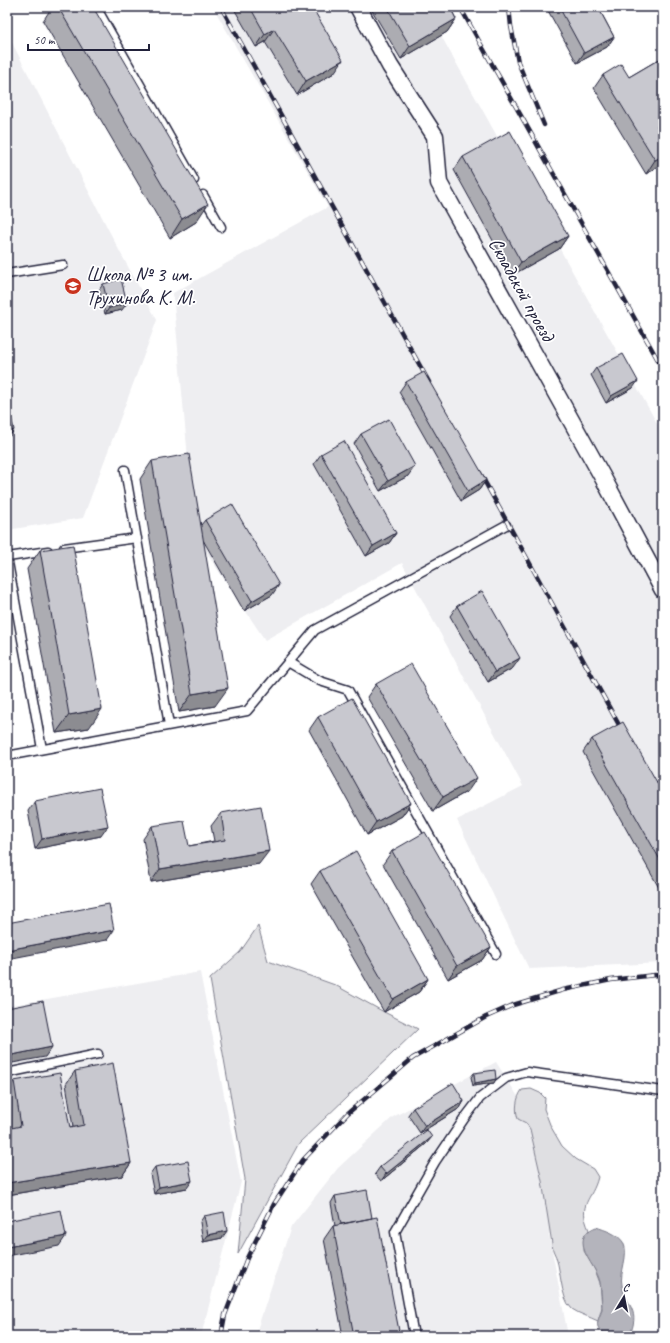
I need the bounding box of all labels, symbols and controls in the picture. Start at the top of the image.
scale bar [28,26,149,52]
text: 50 m [34,32,56,48]
street label: Складской проезд [483,233,561,347]
place label: Школа № 3 им. Трухинова К. М. [86,262,195,310]
school or university icon: Школа № 3 им. Трухинова К. М. [63,276,83,296]
north arrow [604,1277,644,1317]
text: С [622,1280,631,1295]

